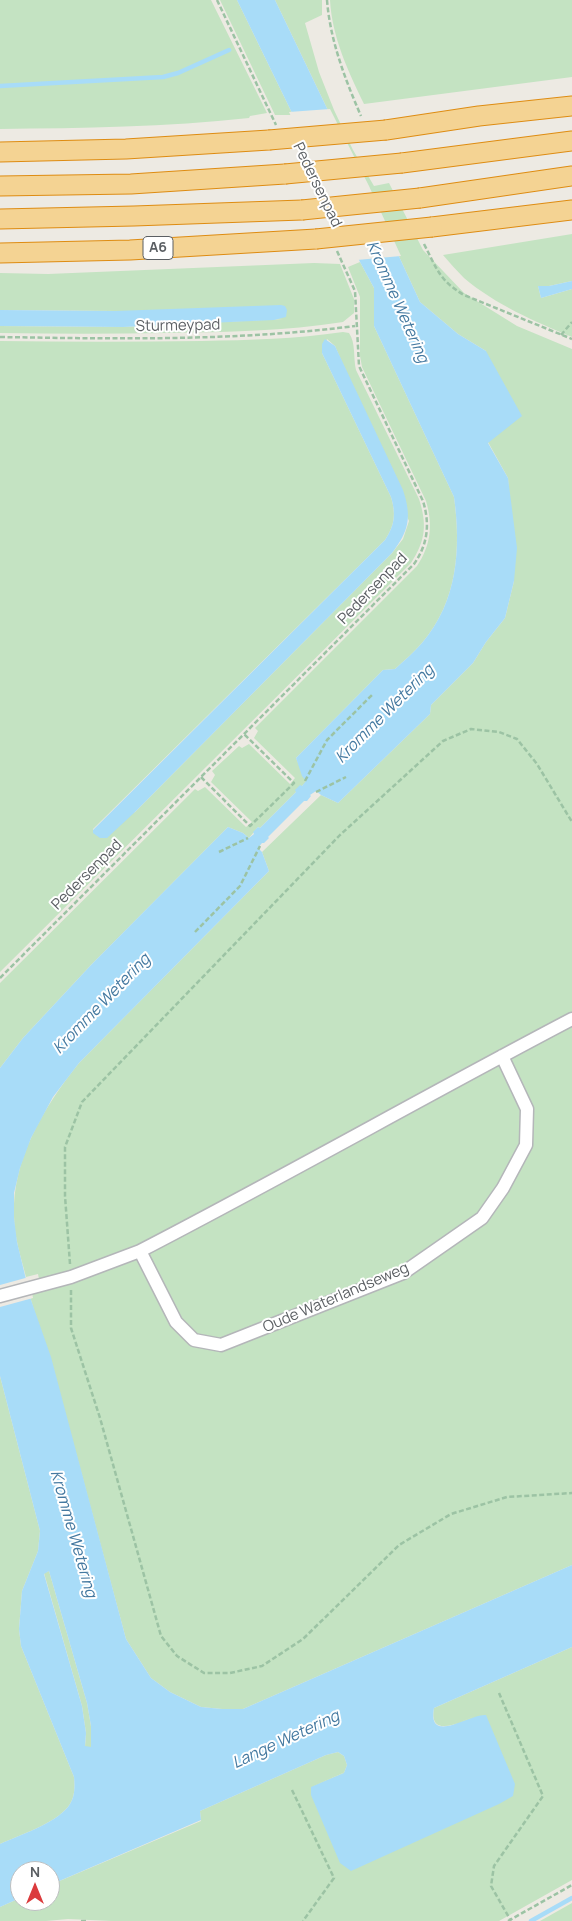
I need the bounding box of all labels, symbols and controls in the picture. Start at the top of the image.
street label: Pedersenpad [289,140,345,230]
road number: A6 [143,237,173,260]
water label: Kromme Wetering [361,238,433,366]
street label: Sturmeypad [135,316,221,336]
street label: Pedersenpad [335,550,411,628]
water label: Kromme Wetering [332,661,438,767]
street label: Pedersenpad [48,836,126,914]
water label: Kromme Wetering [49,950,155,1058]
street label: Oude Waterlandseweg [260,1259,412,1337]
water label: Kromme Wetering [46,1468,100,1600]
water label: Lange Wetering [229,1707,343,1773]
north arrow [10,1861,60,1911]
text: N [30,1862,40,1881]

